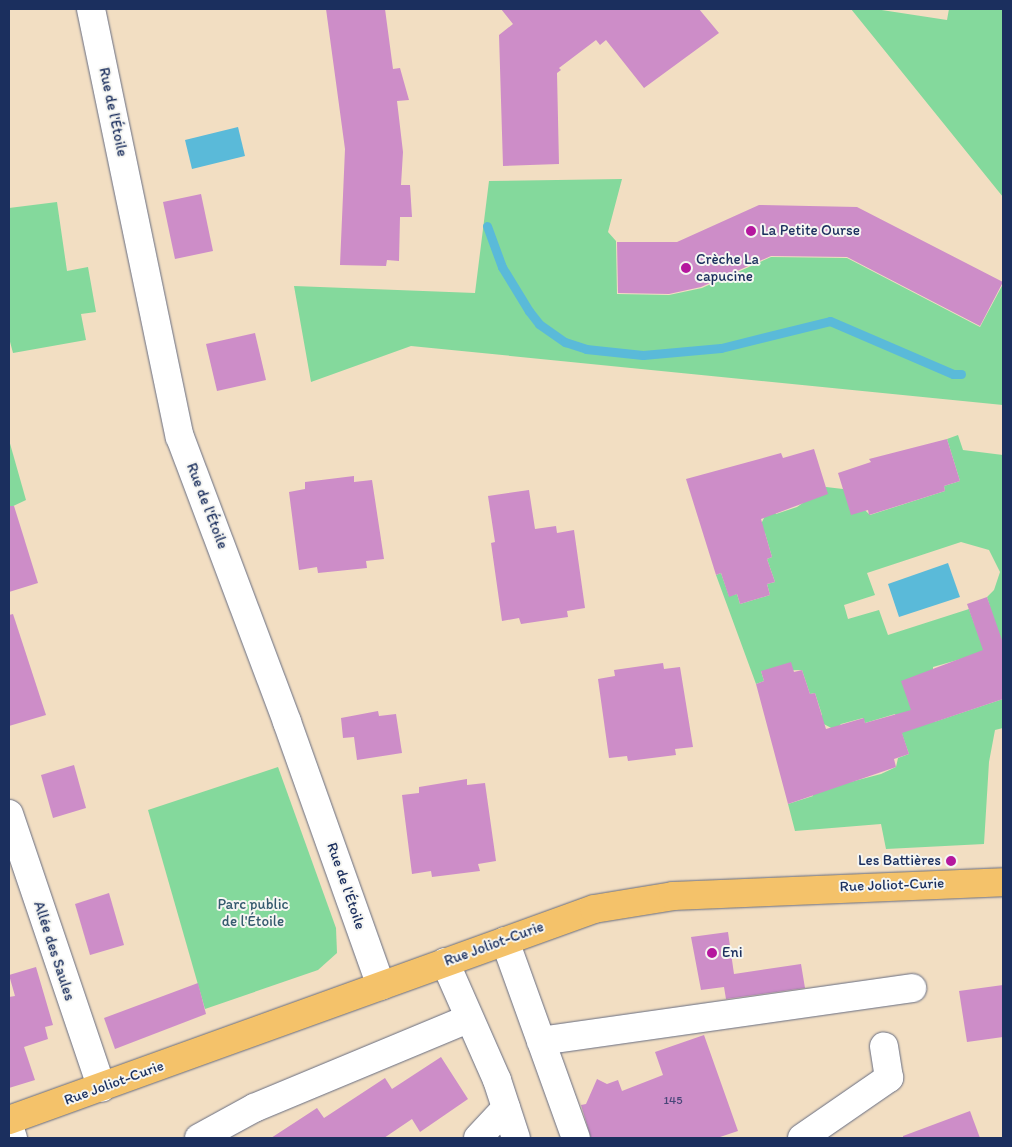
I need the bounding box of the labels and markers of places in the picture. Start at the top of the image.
place label: La Petite Ourse [761,222,860,240]
marker: La Petite Ourse [745,225,757,237]
place label: Crèche La capucine [696,250,759,285]
marker: Crèche La capucine [680,262,692,274]
place label: Les Battières [857,852,941,870]
marker: Les Battières [945,855,957,867]
place label: Eni [722,944,743,962]
marker: Eni [706,947,718,959]

